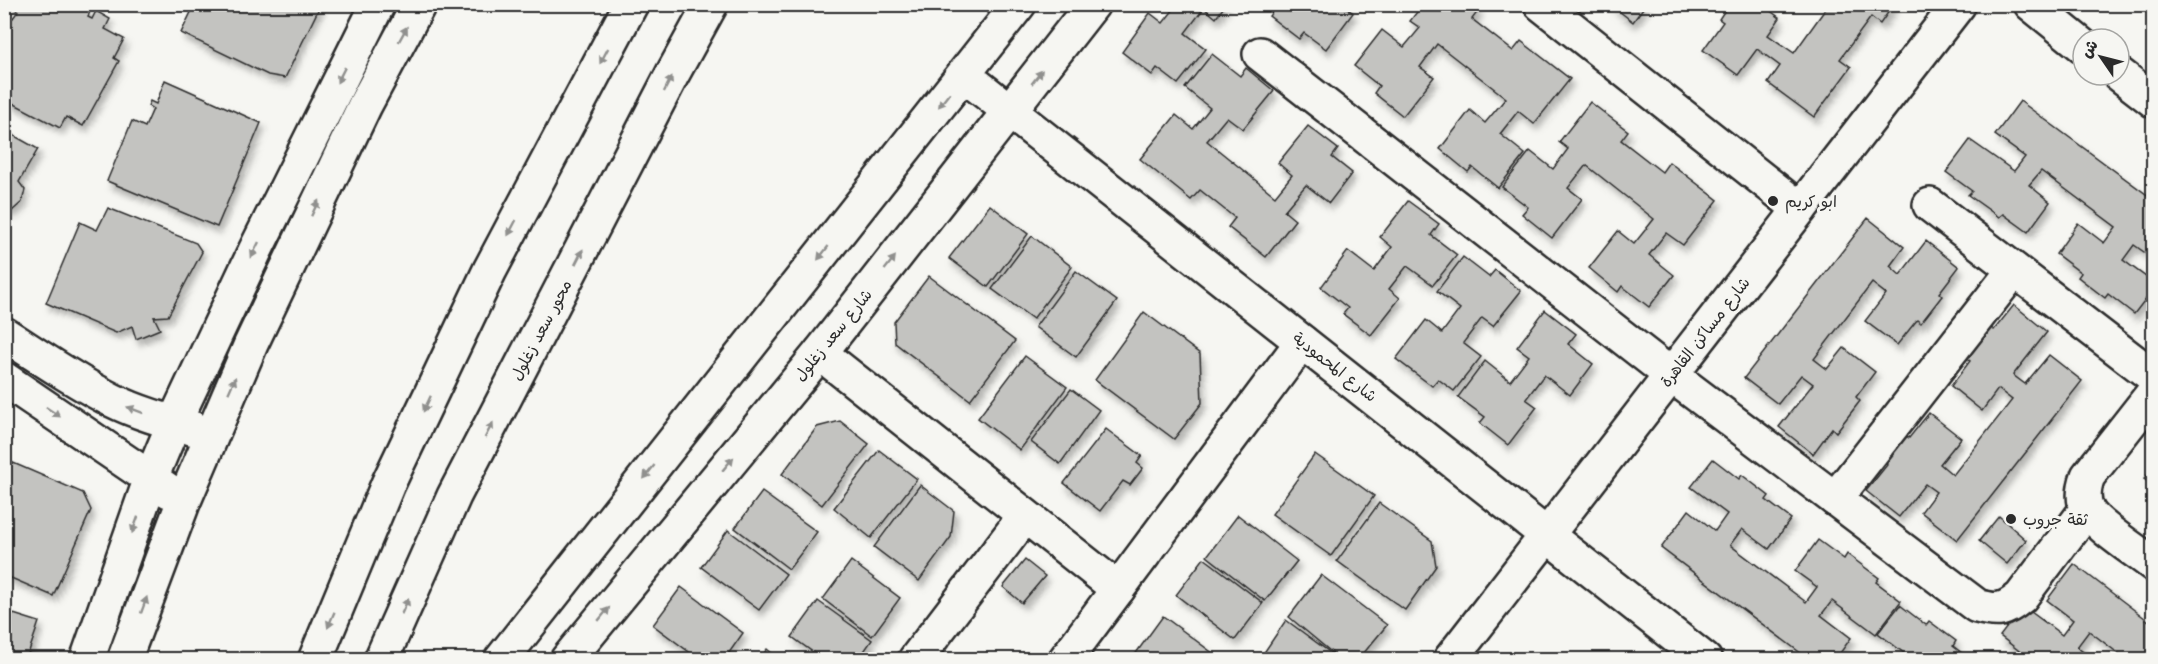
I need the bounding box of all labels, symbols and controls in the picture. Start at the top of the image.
one-way arrow [398,25,408,42]
north arrow [2071,27,2131,87]
text: ش [2075,35,2103,62]
one-way arrow [599,48,609,65]
one-way arrow [337,67,346,84]
one-way arrow [1030,69,1043,85]
one-way arrow [663,75,673,92]
one-way arrow [939,93,951,108]
place label: ابو كريم [1785,191,1837,214]
marker: ابو كريم [1766,194,1780,208]
one-way arrow [310,199,319,216]
one-way arrow [507,220,517,237]
one-way arrow [251,242,260,259]
one-way arrow [816,245,829,261]
one-way arrow [574,248,584,265]
one-way arrow [884,256,896,271]
street label: شارع مساكن القاهرة [1655,273,1755,392]
street label: محور سعد زغلول [506,276,576,384]
street label: شارع سعد زغلول [789,285,877,386]
street label: شارع المحمودية [1288,327,1381,407]
one-way arrow [228,376,237,393]
one-way arrow [422,395,431,412]
one-way arrow [126,405,144,415]
one-way arrow [45,406,61,417]
one-way arrow [483,421,493,439]
one-way arrow [721,457,734,472]
one-way arrow [644,464,656,479]
place label: ثقة جروب [2023,509,2089,530]
marker: ثقة جروب [2004,512,2018,526]
one-way arrow [129,516,139,534]
one-way arrow [140,596,150,614]
one-way arrow [401,597,410,615]
one-way arrow [597,607,610,622]
one-way arrow [326,612,336,630]

